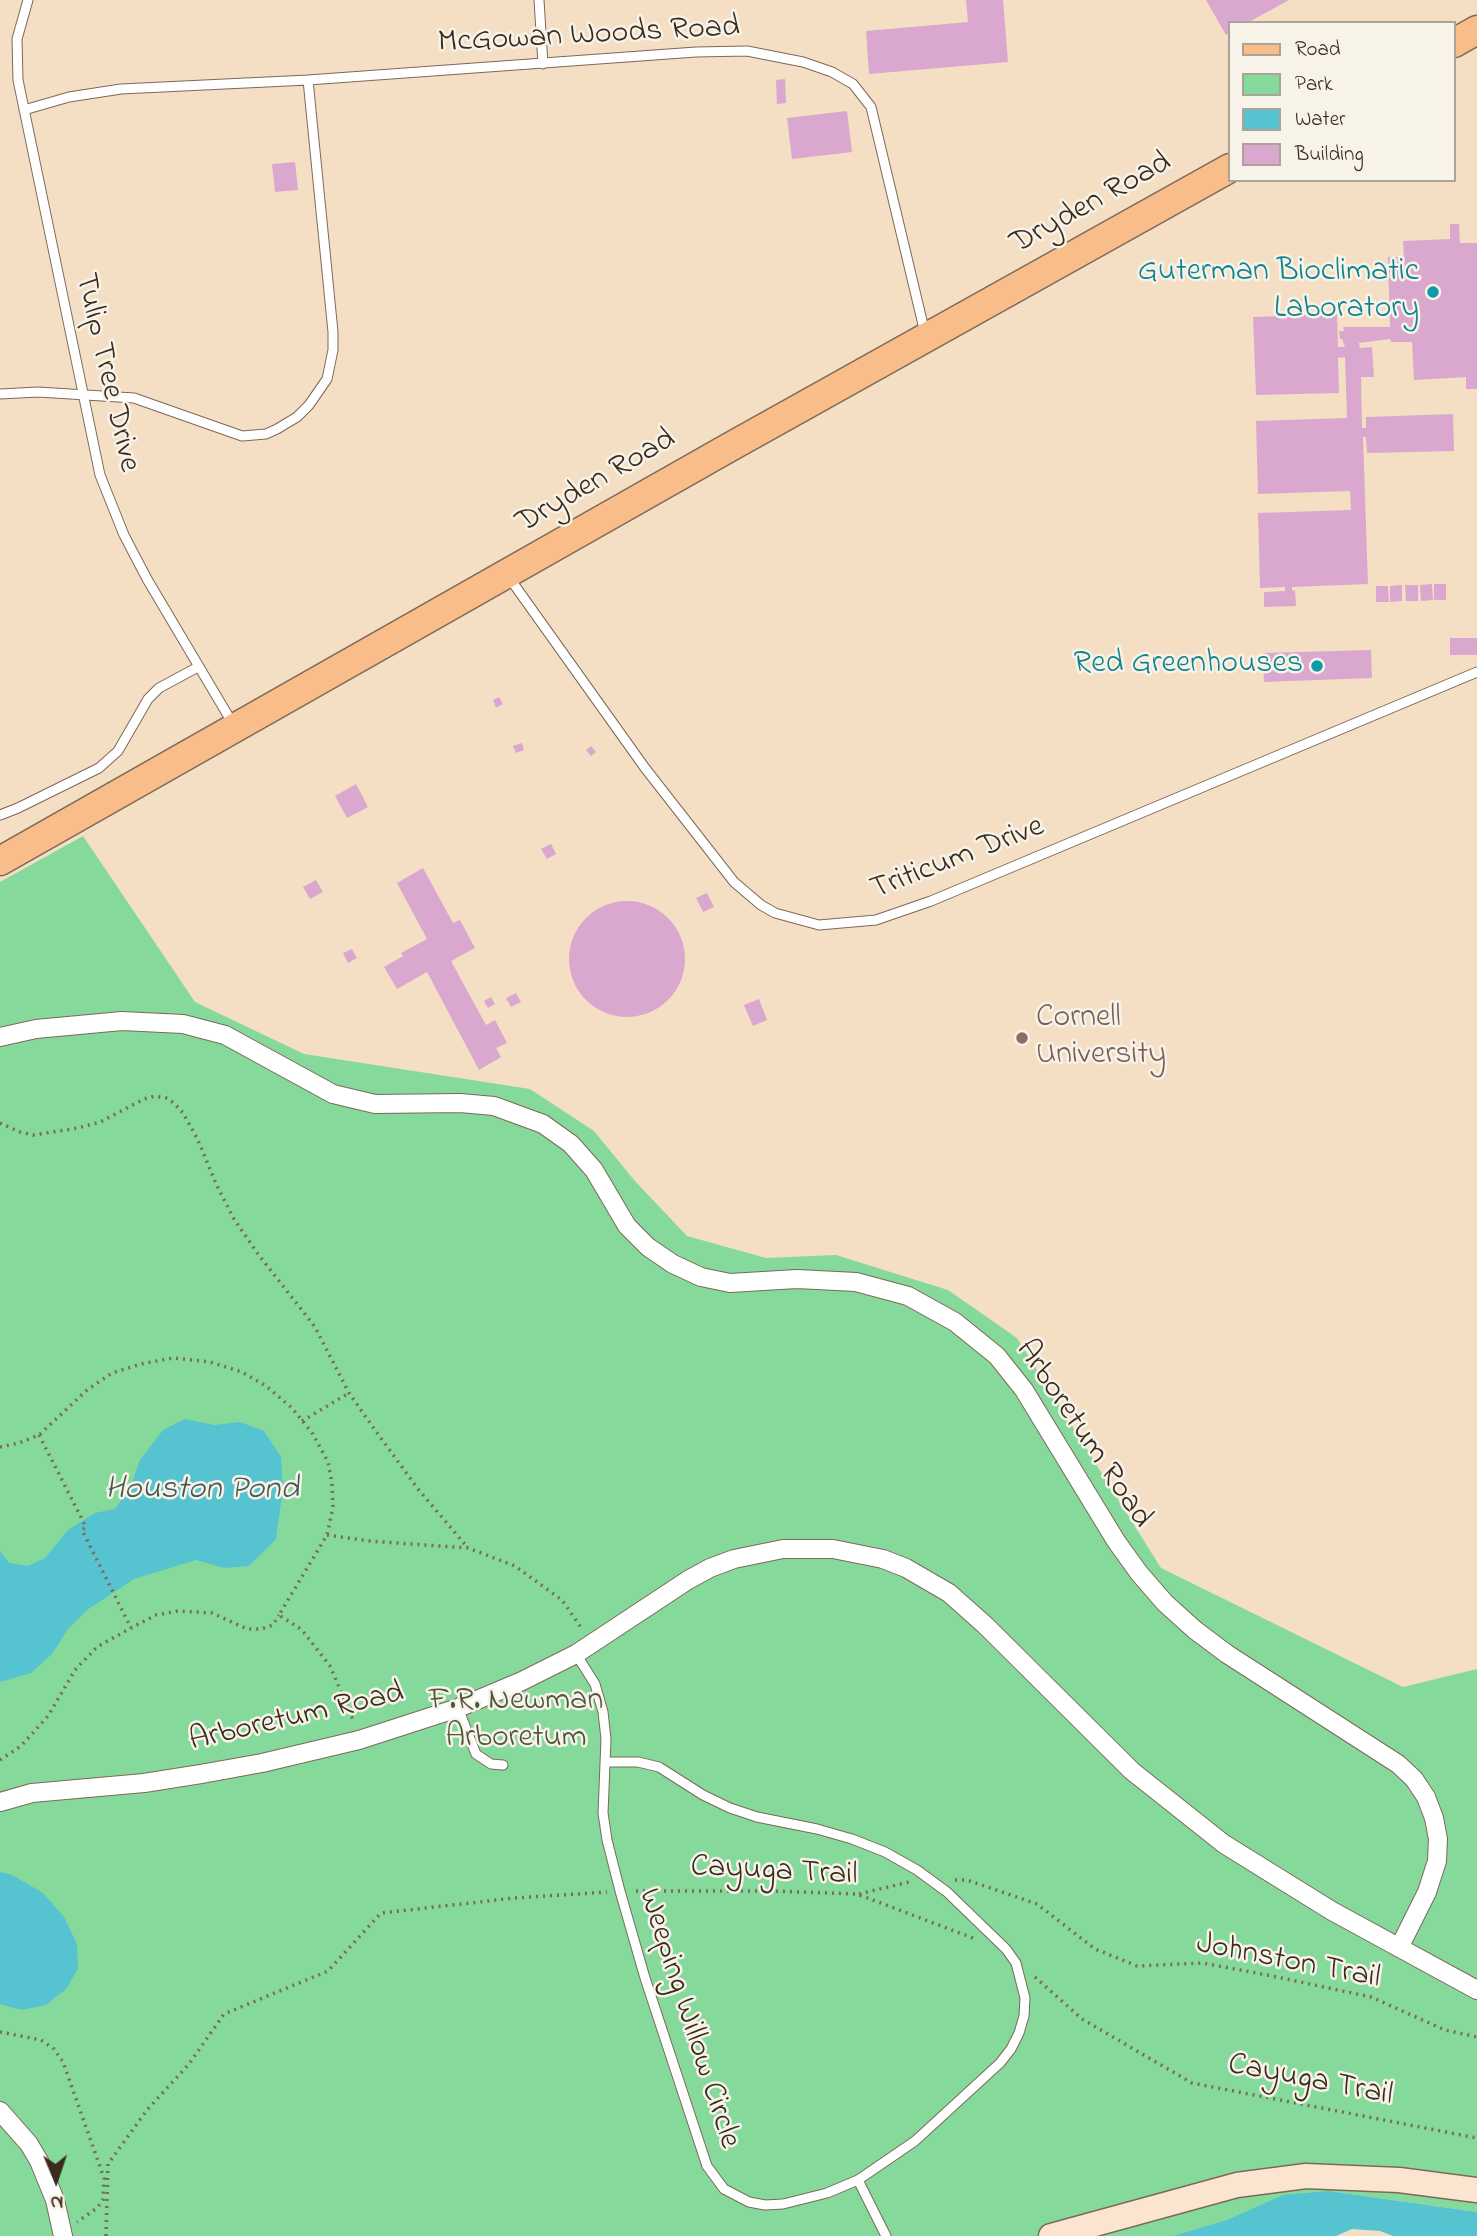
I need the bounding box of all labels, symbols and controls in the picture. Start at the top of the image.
street label: McGowan Woods Road [437,10,741,64]
legend [1228,21,1456,182]
text: Road [1295,35,1341,65]
text: Park [1295,70,1333,100]
text: Water [1295,105,1346,135]
text: Building [1295,140,1364,170]
street label: Dryden Road [1005,145,1179,265]
place label: Guterman Bioclimatic Laboratory [1138,255,1419,330]
street label: Tulip Tree Drive [63,270,147,476]
marker: Guterman Bioclimatic Laboratory [1425,284,1441,300]
street label: Dryden Road [510,422,684,544]
place label: Red Greenhouses [1074,647,1303,685]
marker: Red Greenhouses [1309,658,1325,674]
street label: Triticum Drive [866,809,1050,911]
place label: Cornell University [1036,1001,1166,1076]
marker: Cornell University [1014,1030,1030,1046]
street label: Arboretum Road [1005,1334,1159,1536]
water label: Houston Pond [105,1472,299,1512]
street label: Arboretum Road [186,1676,408,1762]
park label: F.R. Newman Arboretum [429,1684,603,1759]
street label: Cayuga Trail [690,1849,858,1897]
street label: Weeping Willow Circle [627,1884,747,2154]
street label: Johnston Trail [1193,1926,1383,2000]
street label: Cayuga Trail [1224,2047,1396,2117]
north arrow [21,2145,91,2215]
text: N [50,2188,64,2215]

